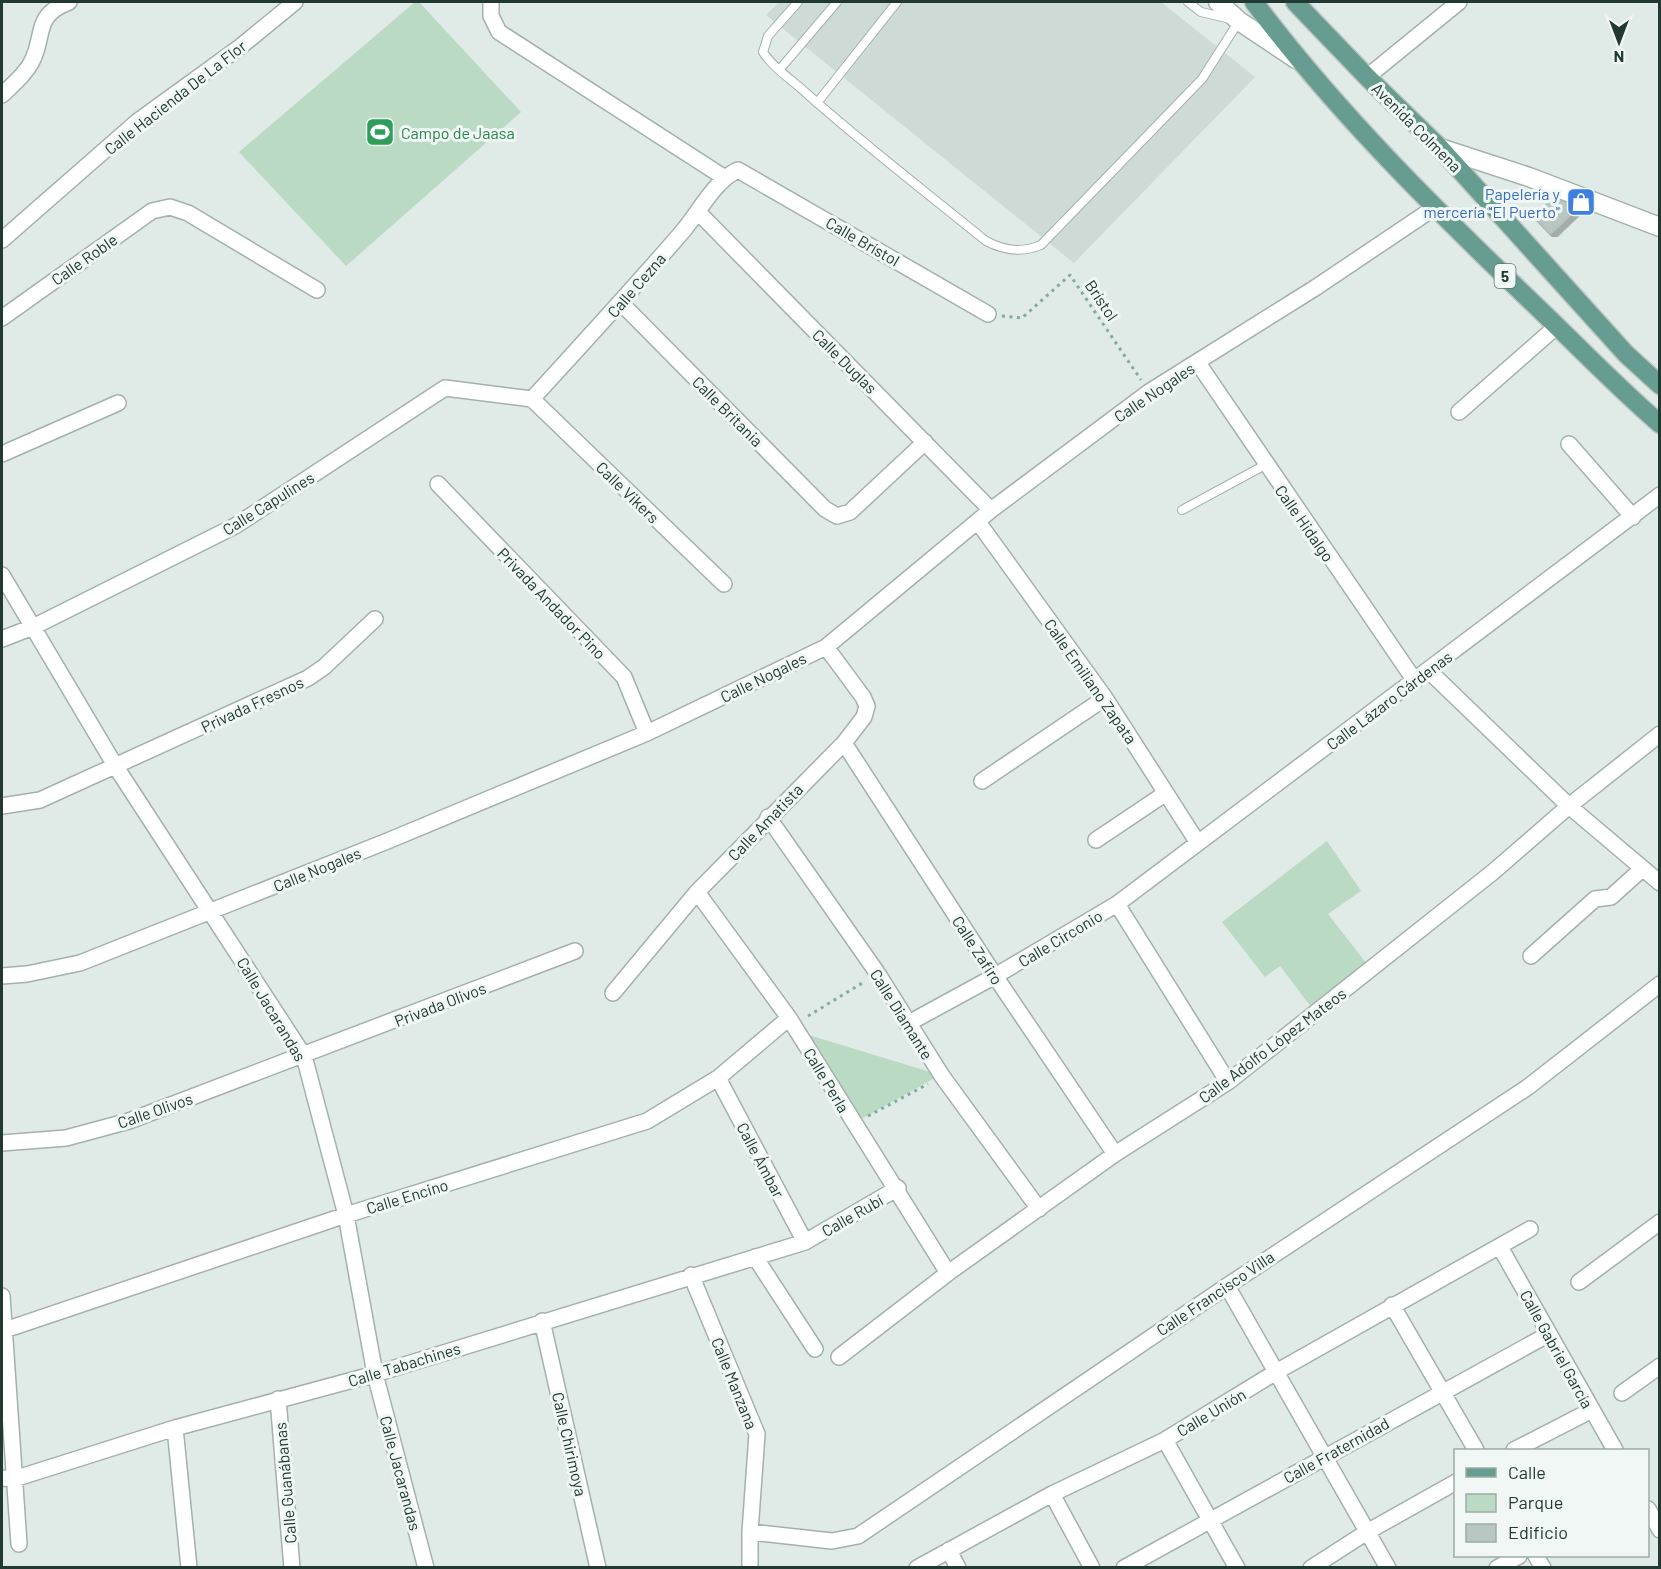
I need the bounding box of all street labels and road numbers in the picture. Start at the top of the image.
street label: Calle Hacienda De La Flor [100,36,250,158]
street label: Avenida Colmena [1368,78,1466,176]
street label: Calle Brístol [823,212,903,270]
street label: Calle Roble [47,229,121,289]
street label: Calle Cezna [603,249,669,321]
road number: 5 [1494,264,1516,288]
street label: Brístol [1082,276,1122,324]
street label: Calle Duglas [809,325,881,397]
street label: Calle Nogales [1110,358,1198,426]
street label: Calle Britania [689,372,767,450]
street label: Calle Vikers [593,457,663,527]
street label: Calle Capulines [219,467,317,539]
street label: Calle Hidalgo [1272,481,1338,565]
street label: Privada Andador Pino [494,543,610,663]
street label: Calle Emiliano Zapata [1041,615,1141,747]
street label: Calle Lázaro Cárdenas [1322,647,1456,753]
street label: Calle Nogales [717,648,809,706]
street label: Privada Fresnos [198,672,306,736]
street label: Calle Amatista [724,780,806,864]
street label: Calle Nogales [270,843,364,895]
street label: Calle Circonio [1014,905,1106,971]
street label: Calle Zafiro [949,912,1007,988]
street label: Calle Jacarandas [234,954,310,1064]
street label: Calle Diamante [867,965,937,1063]
street label: Privada Olivos [392,978,488,1030]
street label: Calle Adolfo López Mateos [1195,983,1349,1107]
street label: Calle Perla [800,1044,854,1116]
street label: Calle Olivos [115,1088,195,1132]
street label: Calle Ámbar [733,1119,789,1201]
street label: Calle Encino [364,1175,450,1217]
street label: Calle Rubí [818,1190,886,1240]
street label: Calle Francisco Villa [1153,1247,1277,1339]
street label: Calle Gabriel García [1517,1287,1597,1411]
street label: Calle Manzana [708,1334,762,1432]
street label: Calle Tabachines [346,1338,462,1390]
street label: Calle Unión [1173,1384,1249,1440]
street label: Calle Chirimoya [549,1390,591,1498]
street label: Calle Fraternidad [1280,1413,1392,1487]
street label: Calle Jacarandas [377,1414,425,1532]
street label: Calle Guanábanas [270,1422,300,1544]

